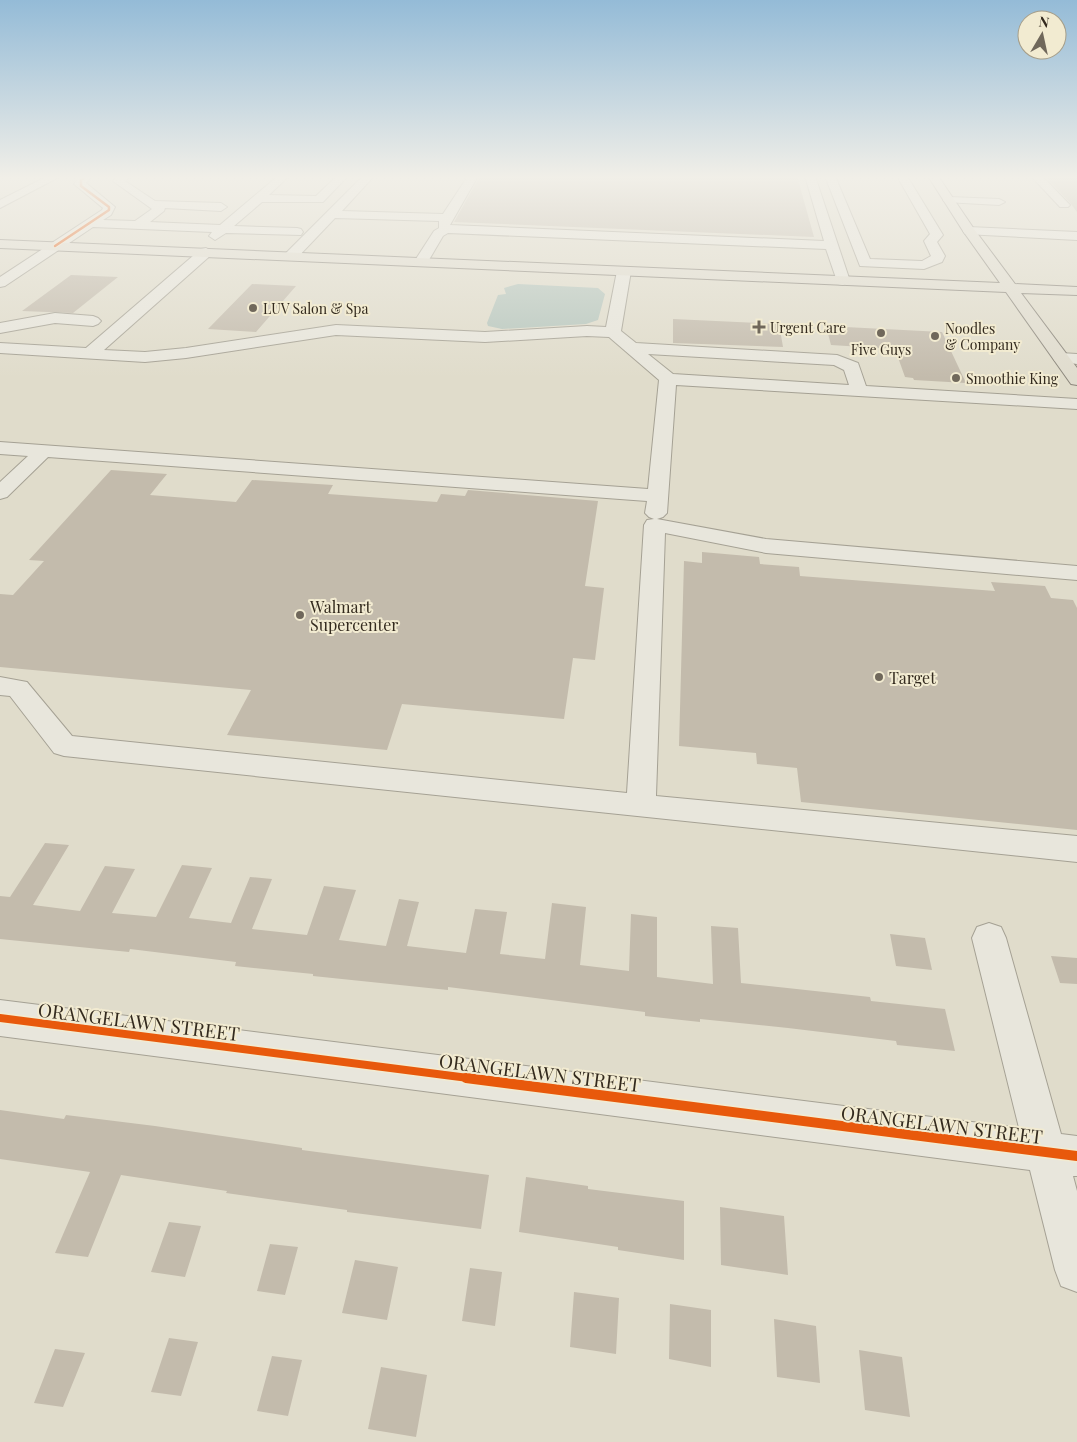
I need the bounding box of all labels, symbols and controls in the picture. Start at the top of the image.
north arrow [1017,10,1067,60]
text: N [1038,11,1051,32]
place label: LUV Salon & Spa [263,299,368,318]
marker: LUV Salon & Spa [247,302,259,314]
place label: Urgent Care [770,318,846,337]
place label: Noodles & Company [945,319,1020,354]
marker: Urgent Care [752,320,766,334]
marker: Five Guys [875,327,887,339]
marker: Noodles & Company [929,330,941,342]
place label: Five Guys [851,340,911,359]
place label: Smoothie King [966,369,1059,388]
marker: Smoothie King [950,372,962,384]
place label: Walmart Supercenter [309,596,398,635]
marker: Walmart Supercenter [294,609,306,621]
place label: Target [889,667,936,688]
marker: Target [873,671,885,683]
street label: ORANGELAWN STREET [37,996,241,1046]
street label: ORANGELAWN STREET [438,1047,642,1097]
street label: ORANGELAWN STREET [840,1099,1044,1149]

